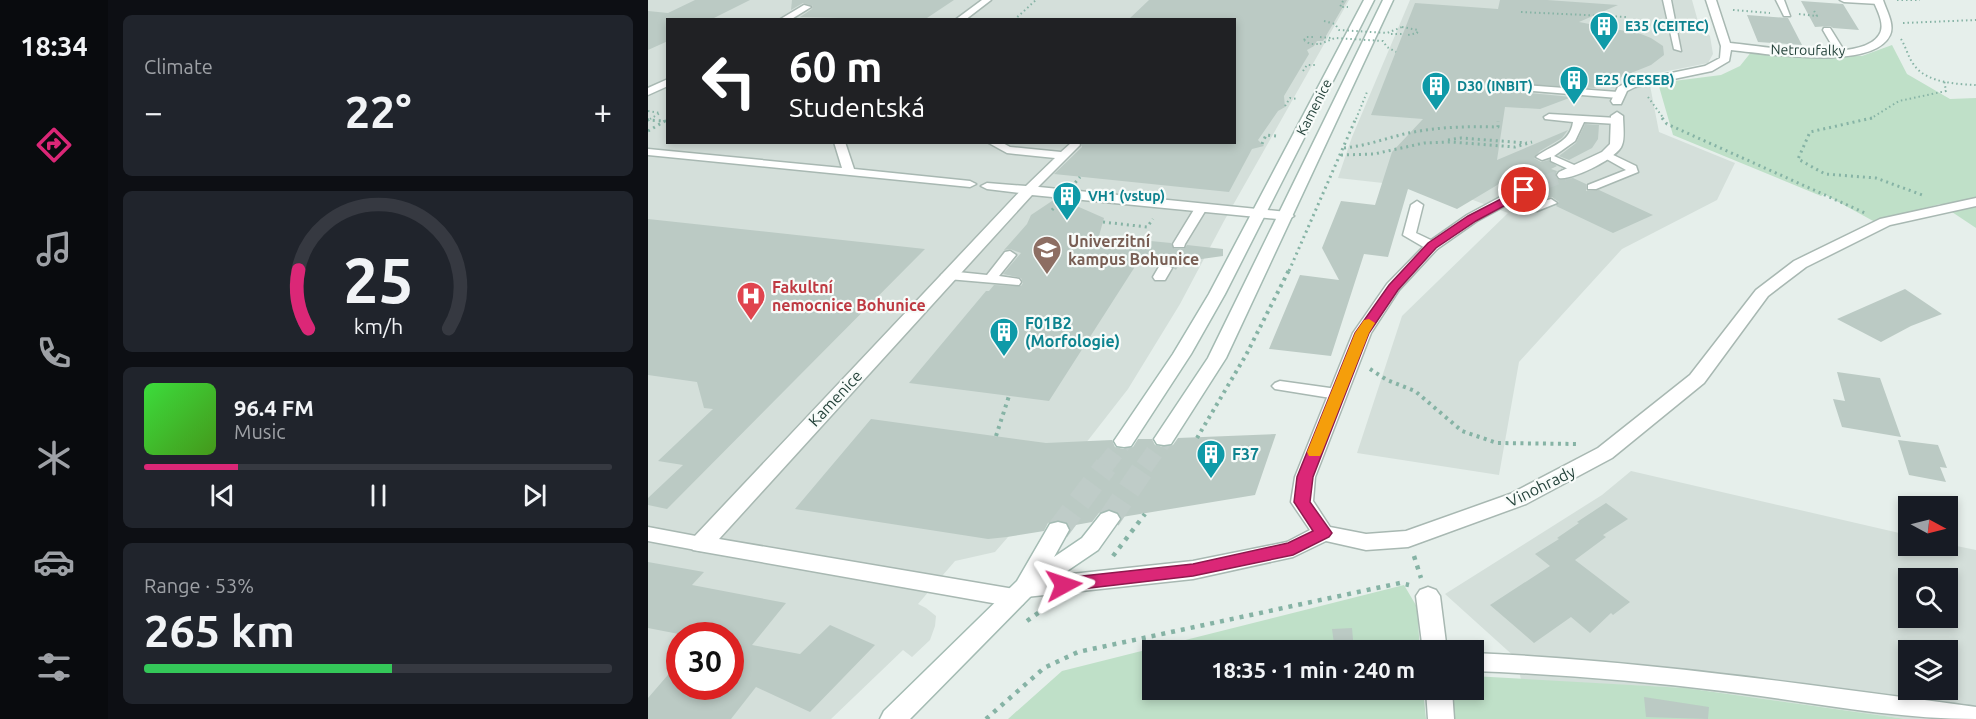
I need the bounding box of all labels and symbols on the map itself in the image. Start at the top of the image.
building icon: E35 (CEITEC) [1588,10,1620,52]
place label: E35 (CEITEC) [1625,18,1709,34]
street label: Netroufalky [1770,41,1846,59]
building icon: E25 (CESEB) [1558,64,1590,106]
building icon: D30 (INBIT) [1420,70,1452,112]
place label: E25 (CESEB) [1595,72,1675,88]
street label: Kamenice [1293,76,1335,138]
place label: D30 (INBIT) [1457,78,1533,94]
pin [1498,164,1549,215]
building icon: VH1 (vstup) [1051,180,1083,222]
place label: VH1 (vstup) [1088,188,1165,204]
place label: Univerzitní kampus Bohunice [1068,232,1199,268]
school or university icon: Univerzitní kampus Bohunice [1031,234,1063,276]
place label: Fakultní nemocnice Bohunice [772,278,926,314]
hospital icon: Fakultní nemocnice Bohunice [735,280,767,322]
place label: F01B2 (Morfologie) [1025,314,1120,351]
building icon: F01B2 (Morfologie) [988,316,1020,358]
street label: Kamenice [805,366,865,430]
building icon: F37 [1195,438,1227,480]
place label: F37 [1232,445,1259,463]
street label: Vinohrady [1504,462,1578,510]
north arrow [1898,496,1958,556]
position arrow [1032,553,1096,617]
speed limit sign: 30 [666,622,744,700]

